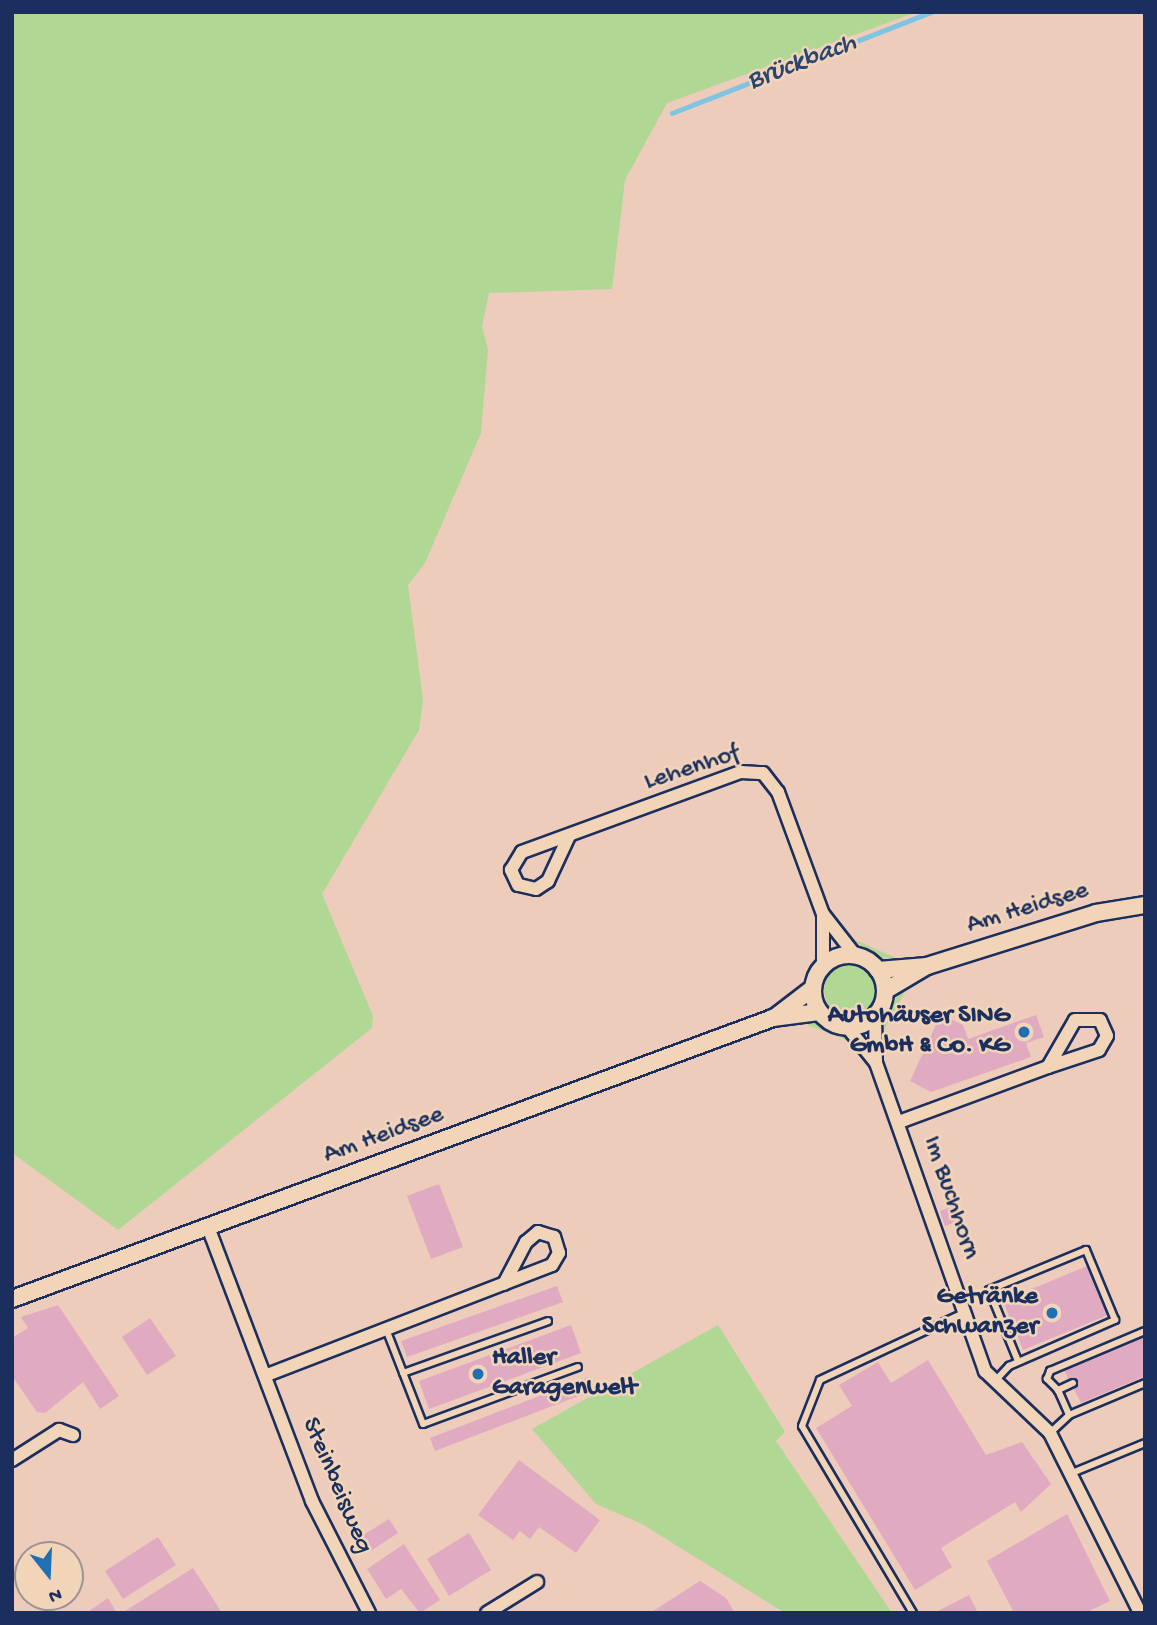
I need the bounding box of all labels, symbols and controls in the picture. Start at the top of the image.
water label: Brückbach [743,27,861,99]
street label: Lehenhof [641,739,743,799]
street label: Am Heidsee [963,876,1093,942]
place label: Autohäuser SING GmbH & Co. KG [828,1001,1010,1062]
marker: Autohäuser SING GmbH & Co. KG [1016,1024,1032,1040]
street label: Am Heidsee [320,1100,448,1172]
street label: Im Buchhorn [914,1132,986,1264]
place label: Getränke Schwanzer [922,1282,1038,1344]
marker: Getränke Schwanzer [1044,1305,1060,1321]
place label: Haller Garagenwelt [492,1343,637,1404]
marker: Haller Garagenwelt [470,1366,486,1382]
street label: Steinbeisweg [293,1413,379,1559]
north arrow [14,1541,84,1611]
text: N [46,1582,64,1607]

